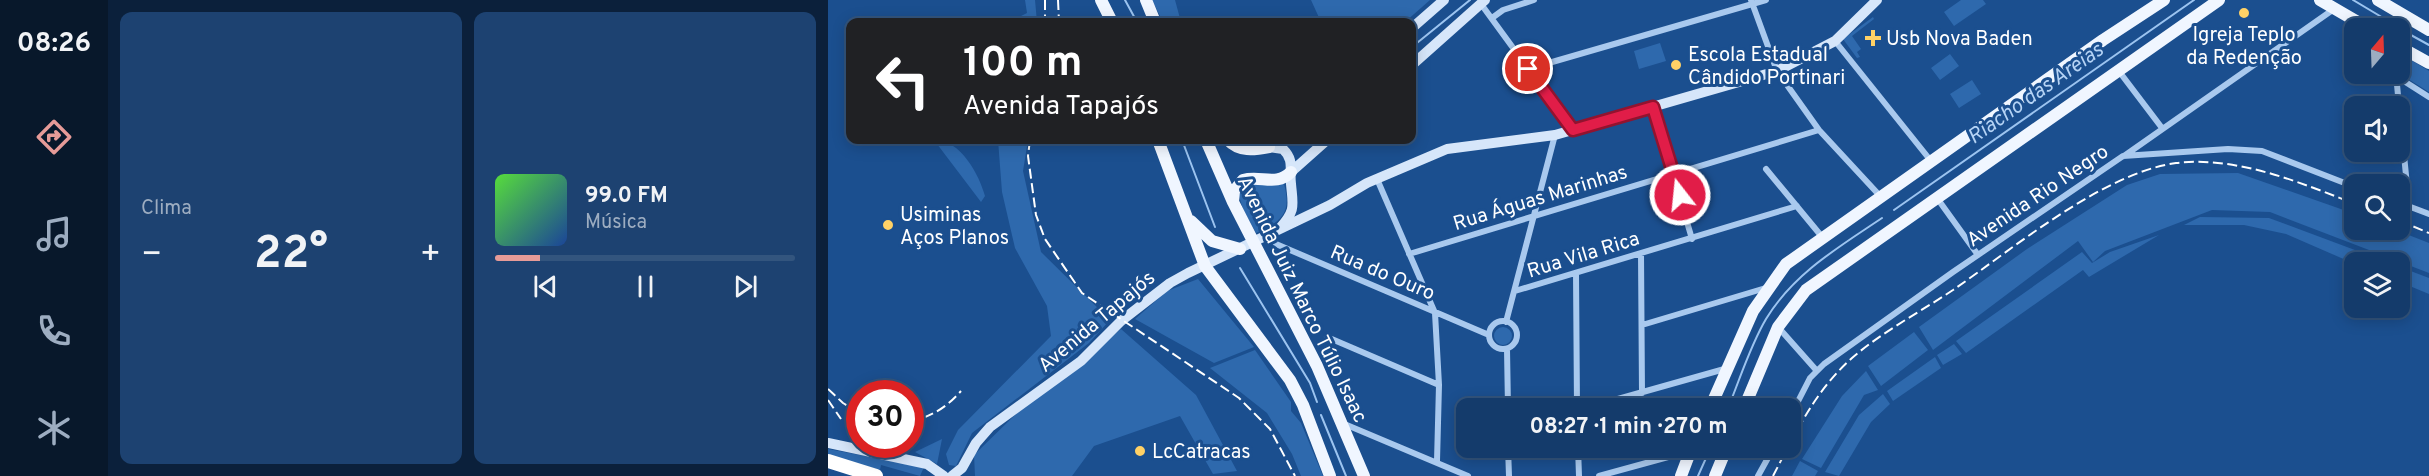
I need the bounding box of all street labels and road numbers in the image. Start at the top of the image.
street label: Avenida Rio Negro [1962,139,2114,254]
street label: Rua Águas Marinhas [1450,158,1631,238]
street label: Avenida Juiz Marco Túlio Isaac [1230,172,1372,428]
street label: Rua Vila Rica [1524,227,1643,285]
street label: Rua do Ouro [1326,240,1438,308]
street label: Avenida Tapajós [1033,266,1161,379]

